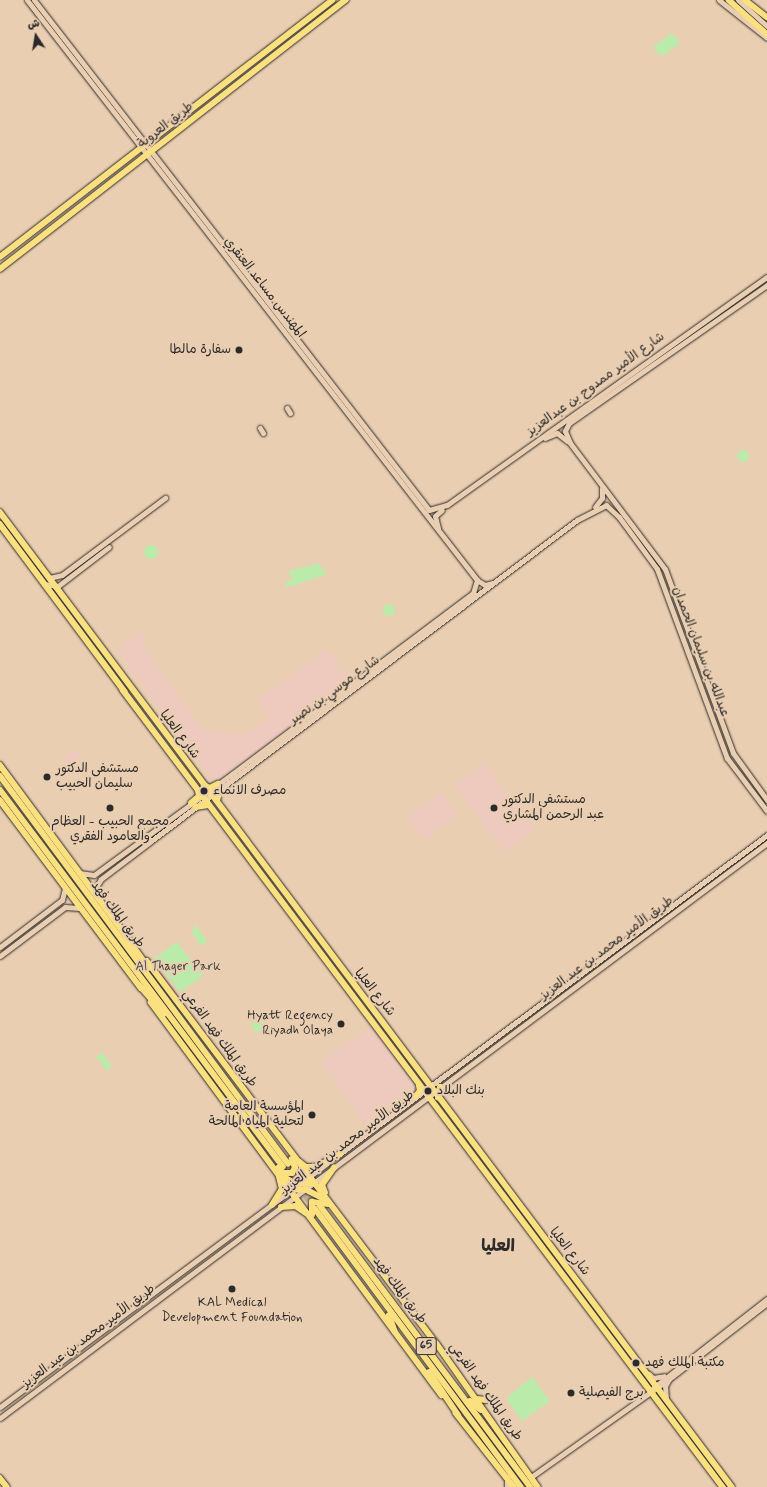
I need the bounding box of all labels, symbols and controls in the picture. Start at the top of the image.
north arrow [16,16,56,56]
text: ش [26,16,41,32]
street label: طريق العروبة [135,99,197,153]
street label: المهندس مساعد العنقري [220,235,308,341]
street label: شارع الأمير ممدوح بن عبدالعزيز [524,330,668,440]
place label: سفارة مالطا [169,342,231,358]
marker: سفارة مالطا [234,345,244,355]
street label: عبدالله بن سليمان الحمدان [668,585,732,719]
street label: شارع موسي بن نصير [287,653,383,729]
street label: شارع العليا [156,708,202,762]
place label: مستشفى الدكتور سليمان الحبيب [56,762,139,793]
marker: مستشفى الدكتور سليمان الحبيب [41,771,53,783]
place label: مصرف الانماء [213,783,286,799]
marker: مصرف الانماء [198,785,210,797]
place label: مستشفى الدكتور عبد الرحمن المشاري [503,793,604,824]
marker: مجمع الحبيب - العظام والعامود الفقري [104,802,116,814]
marker: مستشفى الدكتور عبد الرحمن المشاري [488,802,500,814]
place label: مجمع الحبيب - العظام والعامود الفقري [51,815,169,846]
street label: طريق الملك فهد [87,878,147,952]
street label: طريق الأمير محمد بن عبد العزيز [537,894,677,1004]
park label: Al Thager Park [137,959,219,975]
street label: شارع العليا [350,966,398,1020]
street label: طريق الملك فهد الفرعي [178,987,260,1091]
place label: Hyatt Regency Riyadh Olaya [247,1009,333,1040]
marker: Hyatt Regency Riyadh Olaya [336,1019,346,1029]
place label: بنك البلاد [437,1083,485,1099]
marker: بنك البلاد [422,1085,434,1097]
street label: طريق الأمير محمد بن عبد العزيز [278,1088,418,1198]
place label: المؤسسة العامة لتحلية المياه المالحة [209,1100,304,1131]
marker: المؤسسة العامة لتحلية المياه المالحة [307,1110,317,1120]
street label: شارع العليا [545,1225,593,1279]
district label: العليا [481,1237,515,1257]
street label: طريق الملك فهد [369,1254,429,1328]
street label: طريق الأمير محمد بن عبد العزيز [19,1282,159,1392]
marker: KAL Medical Development Foundation [226,1283,238,1295]
place label: KAL Medical Development Foundation [163,1296,301,1327]
road number: 65 [415,1336,437,1356]
street label: طريق الملك فهد الفرعي [445,1340,525,1444]
place label: مكتبة الملك فهد [645,1355,725,1371]
marker: مكتبة الملك فهد [630,1357,642,1369]
place label: برج الفيصلية [579,1385,644,1401]
marker: برج الفيصلية [566,1388,576,1398]

